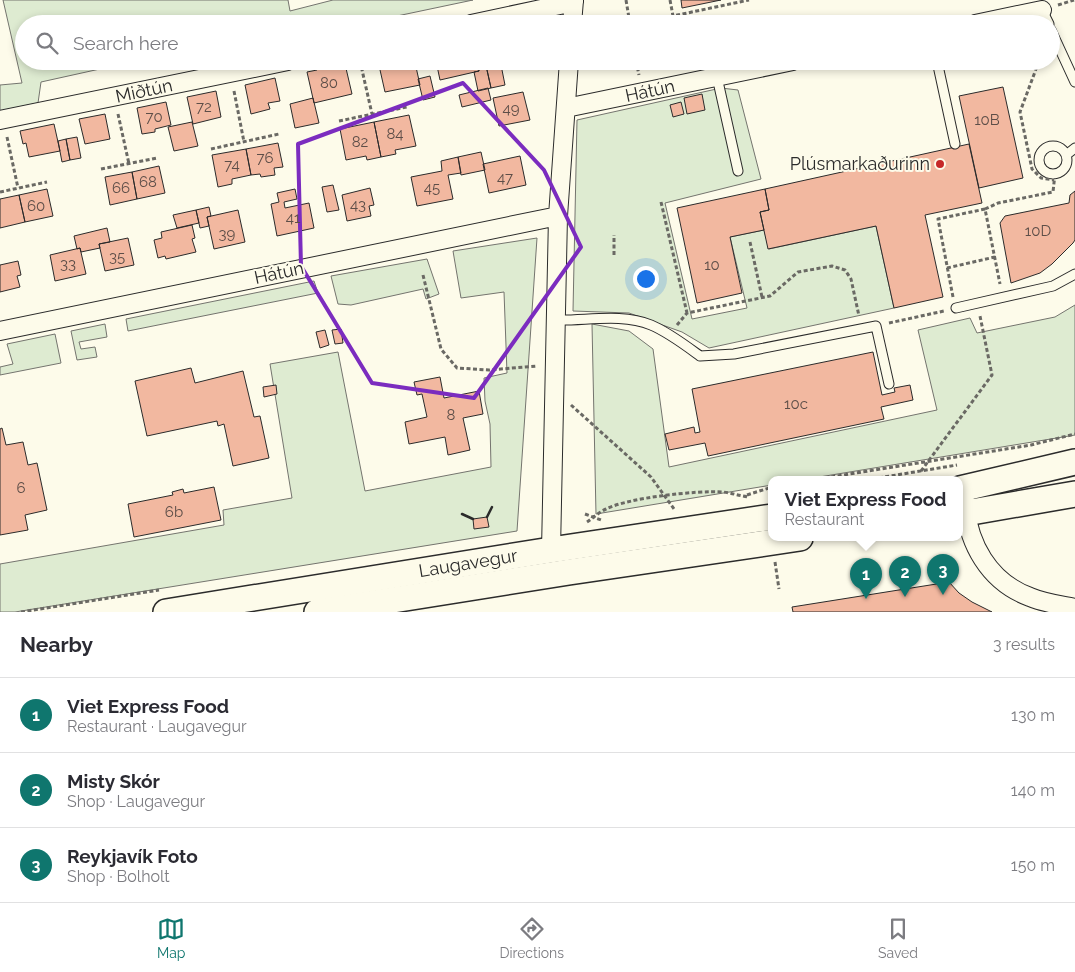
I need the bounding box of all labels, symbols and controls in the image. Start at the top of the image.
search box [15,15,1060,70]
icon: search [33,29,61,57]
text: Search here [73,32,179,54]
street label: Miðtún [113,74,174,107]
house number: 80 [320,74,338,92]
street label: Hátún [623,75,677,106]
house number: 72 [196,98,212,116]
house number: 49 [503,100,520,118]
house number: 70 [145,108,163,126]
house number: 10B [974,111,1000,129]
house number: 84 [386,125,404,143]
house number: 82 [352,133,369,151]
house number: 76 [256,149,274,167]
place label: Plúsmarkaðurinn [790,153,930,174]
house number: 74 [224,156,240,174]
marker: Plúsmarkaðurinn [934,158,946,170]
house number: 47 [497,169,513,187]
house number: 68 [139,173,157,191]
house number: 66 [112,179,130,197]
house number: 45 [424,179,440,197]
house number: 43 [350,196,366,214]
house number: 60 [27,197,45,215]
house number: 41 [286,209,301,227]
house number: 10D [1025,222,1051,240]
house number: 39 [219,225,236,243]
house number: 35 [109,248,125,266]
house number: 33 [60,255,76,273]
house number: 10 [704,256,720,274]
street label: Hátún [252,257,306,288]
your location [633,266,659,292]
house number: 10c [784,395,808,413]
house number: 8 [447,406,456,424]
popup [768,476,963,541]
house number: 6 [16,479,26,497]
text: Viet Express Food [785,488,946,510]
house number: 6b [165,503,183,521]
text: Restaurant [785,510,864,529]
street label: Laugavegur [417,544,520,581]
pin: 3 [927,554,959,595]
pin: 2 [889,556,921,597]
pin: 1 [850,558,882,599]
text: Nearby [20,632,93,657]
text: 3 results [993,635,1055,654]
text: Viet Express Food [67,695,229,717]
text: 1 [32,706,40,725]
text: 130 m [1011,706,1055,725]
text: Restaurant · Laugavegur [67,717,247,736]
text: Misty Skór [67,770,160,792]
text: 2 [31,781,41,800]
text: 140 m [1011,781,1055,800]
text: Shop · Laugavegur [67,792,205,811]
text: Reykjavík Foto [67,845,198,867]
text: 3 [32,856,40,875]
text: 150 m [1011,856,1055,875]
text: Shop · Bolholt [67,867,170,886]
tab: Map [157,915,185,961]
tab: Directions [499,915,564,961]
tab: Saved [878,915,918,961]

